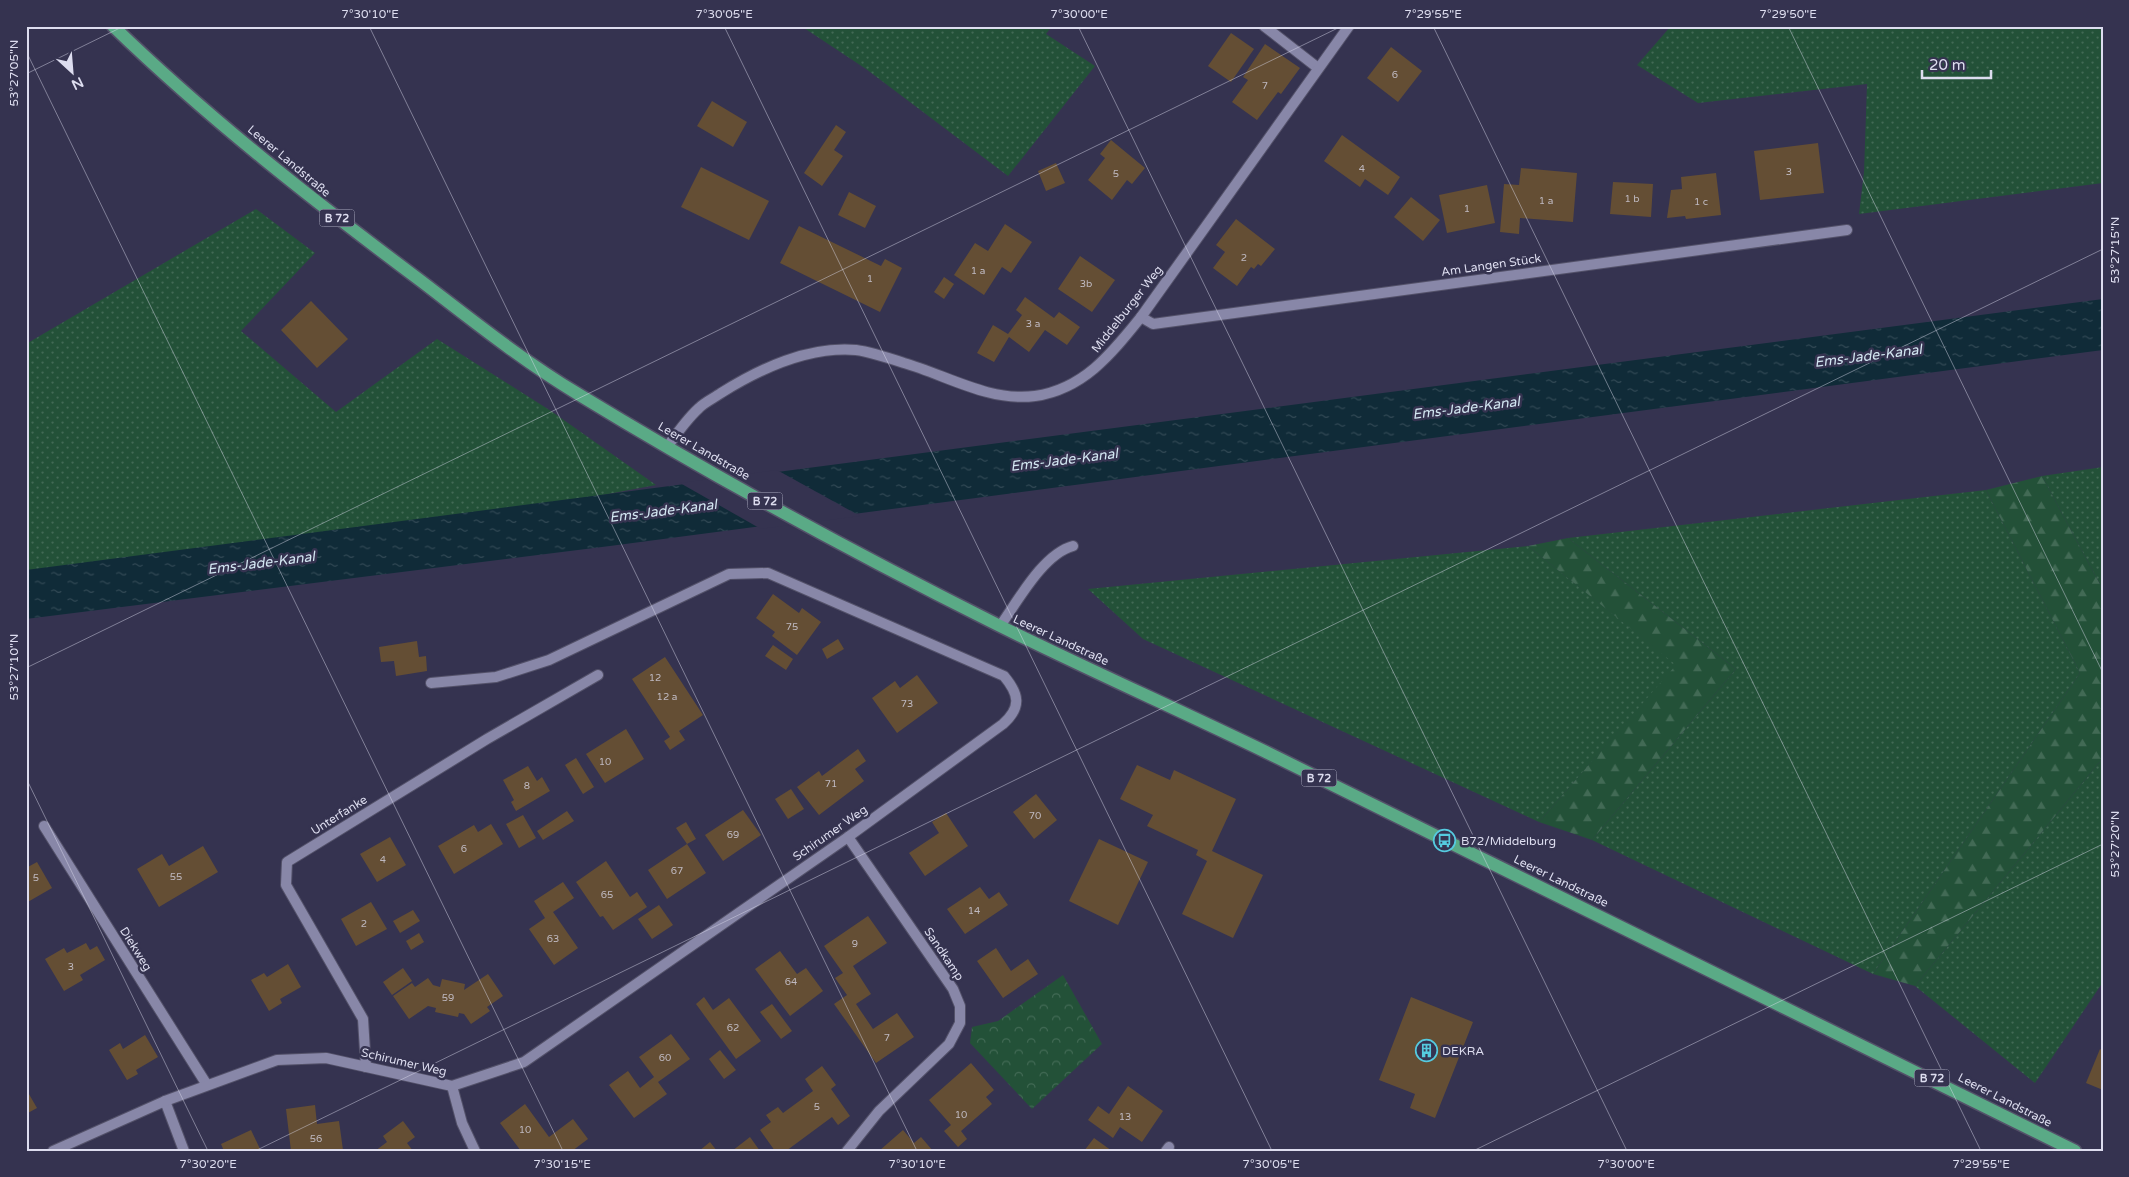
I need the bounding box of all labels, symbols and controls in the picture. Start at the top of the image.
text: 7°30'10"E [341,7,399,21]
text: 7°30'05"E [695,7,753,21]
text: 7°30'00"E [1050,7,1108,21]
text: 7°29'55"E [1404,7,1462,21]
text: 7°29'50"E [1759,7,1817,21]
text: 53°27'05"N [7,40,21,107]
north arrow [48,48,98,98]
scale bar [1922,48,1990,80]
text: 20 m [1929,56,1966,74]
house number: 6 [1392,69,1398,81]
text: N [69,73,86,93]
house number: 7 [1262,80,1268,92]
street label: Leerer Landstraße [245,122,333,200]
house number: 4 [1359,163,1365,175]
house number: 3 [1786,166,1792,178]
house number: 5 [1113,168,1119,180]
house number: 1 b [1624,193,1640,205]
house number: 1 a [1539,195,1553,207]
house number: 1 c [1694,196,1708,208]
house number: 1 [1464,203,1470,215]
road number: B 72 [320,210,354,227]
text: 53°27'15"N [2108,217,2122,284]
street label: Am Langen Stück [1440,251,1542,279]
house number: 2 [1241,252,1247,264]
street label: Middelburger Weg [1089,263,1165,355]
house number: 1 a [971,265,985,277]
house number: 1 [867,273,873,285]
house number: 3b [1080,278,1092,290]
house number: 3 a [1026,318,1040,330]
water label: Ems-Jade-Kanal [1813,341,1924,371]
water label: Ems-Jade-Kanal [1411,393,1522,423]
street label: Leerer Landstraße [656,419,753,483]
water label: Ems-Jade-Kanal [1009,445,1120,475]
road number: B 72 [748,492,782,510]
water label: Ems-Jade-Kanal [608,496,719,526]
water label: Ems-Jade-Kanal [206,548,317,578]
street label: Leerer Landstraße [1011,612,1111,668]
house number: 75 [786,621,798,633]
text: 53°27'10"N [7,634,21,701]
house number: 12 [649,672,661,684]
house number: 12 a [657,691,677,703]
house number: 73 [901,698,913,710]
house number: 10 [599,756,611,768]
road number: B 72 [1302,770,1336,786]
house number: 71 [825,778,837,790]
house number: 8 [524,780,530,792]
street label: Unterfanke [308,792,370,838]
street label: Schirumer Weg [790,802,870,864]
house number: 70 [1029,810,1041,822]
text: 53°27'20"N [2108,811,2122,878]
house number: 69 [727,829,739,841]
bus stop icon: B72/Middelburg [1433,829,1457,853]
place label: B72/Middelburg [1461,834,1556,848]
house number: 6 [461,843,467,855]
street label: Leerer Landstraße [1511,852,1611,910]
house number: 4 [380,854,386,866]
house number: 67 [671,865,683,877]
house number: 55 [170,871,182,883]
house number: 5 [33,872,39,884]
house number: 65 [601,889,613,901]
house number: 14 [968,905,980,917]
house number: 2 [361,918,367,930]
street label: Diekweg [117,925,155,973]
street label: Sandkamp [921,925,967,983]
house number: 63 [547,933,559,945]
house number: 9 [852,938,858,950]
house number: 3 [68,961,74,973]
house number: 64 [785,976,797,988]
house number: 59 [442,992,454,1004]
house number: 62 [727,1022,739,1034]
house number: 7 [884,1032,890,1044]
building icon: DEKRA [1414,1039,1438,1063]
place label: DEKRA [1442,1044,1484,1058]
street label: Schirumer Weg [360,1045,448,1079]
house number: 60 [659,1052,671,1064]
road number: B 72 [1914,1070,1950,1086]
street label: Leerer Landstraße [1956,1070,2055,1130]
house number: 5 [814,1101,820,1113]
house number: 10 [955,1109,967,1121]
house number: 13 [1119,1111,1131,1123]
house number: 10 [519,1124,531,1136]
house number: 56 [310,1133,322,1145]
text: 7°30'20"E [179,1157,237,1171]
text: 7°30'15"E [533,1157,591,1171]
text: 7°30'10"E [888,1157,946,1171]
text: 7°30'05"E [1242,1157,1300,1171]
text: 7°30'00"E [1597,1157,1655,1171]
text: 7°29'55"E [1952,1157,2010,1171]

